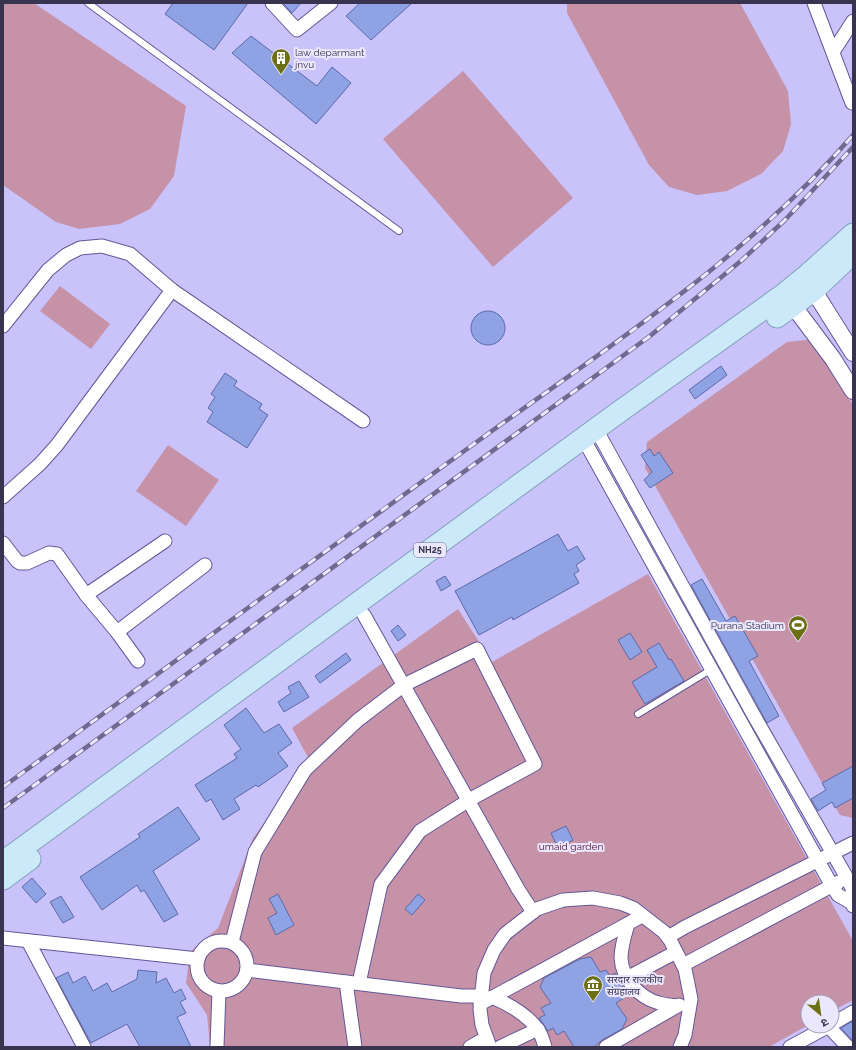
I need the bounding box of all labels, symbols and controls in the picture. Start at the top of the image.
building icon: law deparmant jnvu [270,47,292,75]
place label: law deparmant jnvu [293,47,365,70]
road number: NH25 [414,543,446,557]
sports icon: Purana Stadium [787,614,809,642]
place label: Purana Stadium [711,620,784,631]
park label: umaid garden [539,841,603,852]
museum icon: सरदार राजकीय संग्रहालय [582,974,604,1002]
place label: सरदार राजकीय संग्रहालय [607,974,663,997]
north arrow [800,994,840,1034]
text: उ [818,1015,831,1030]

